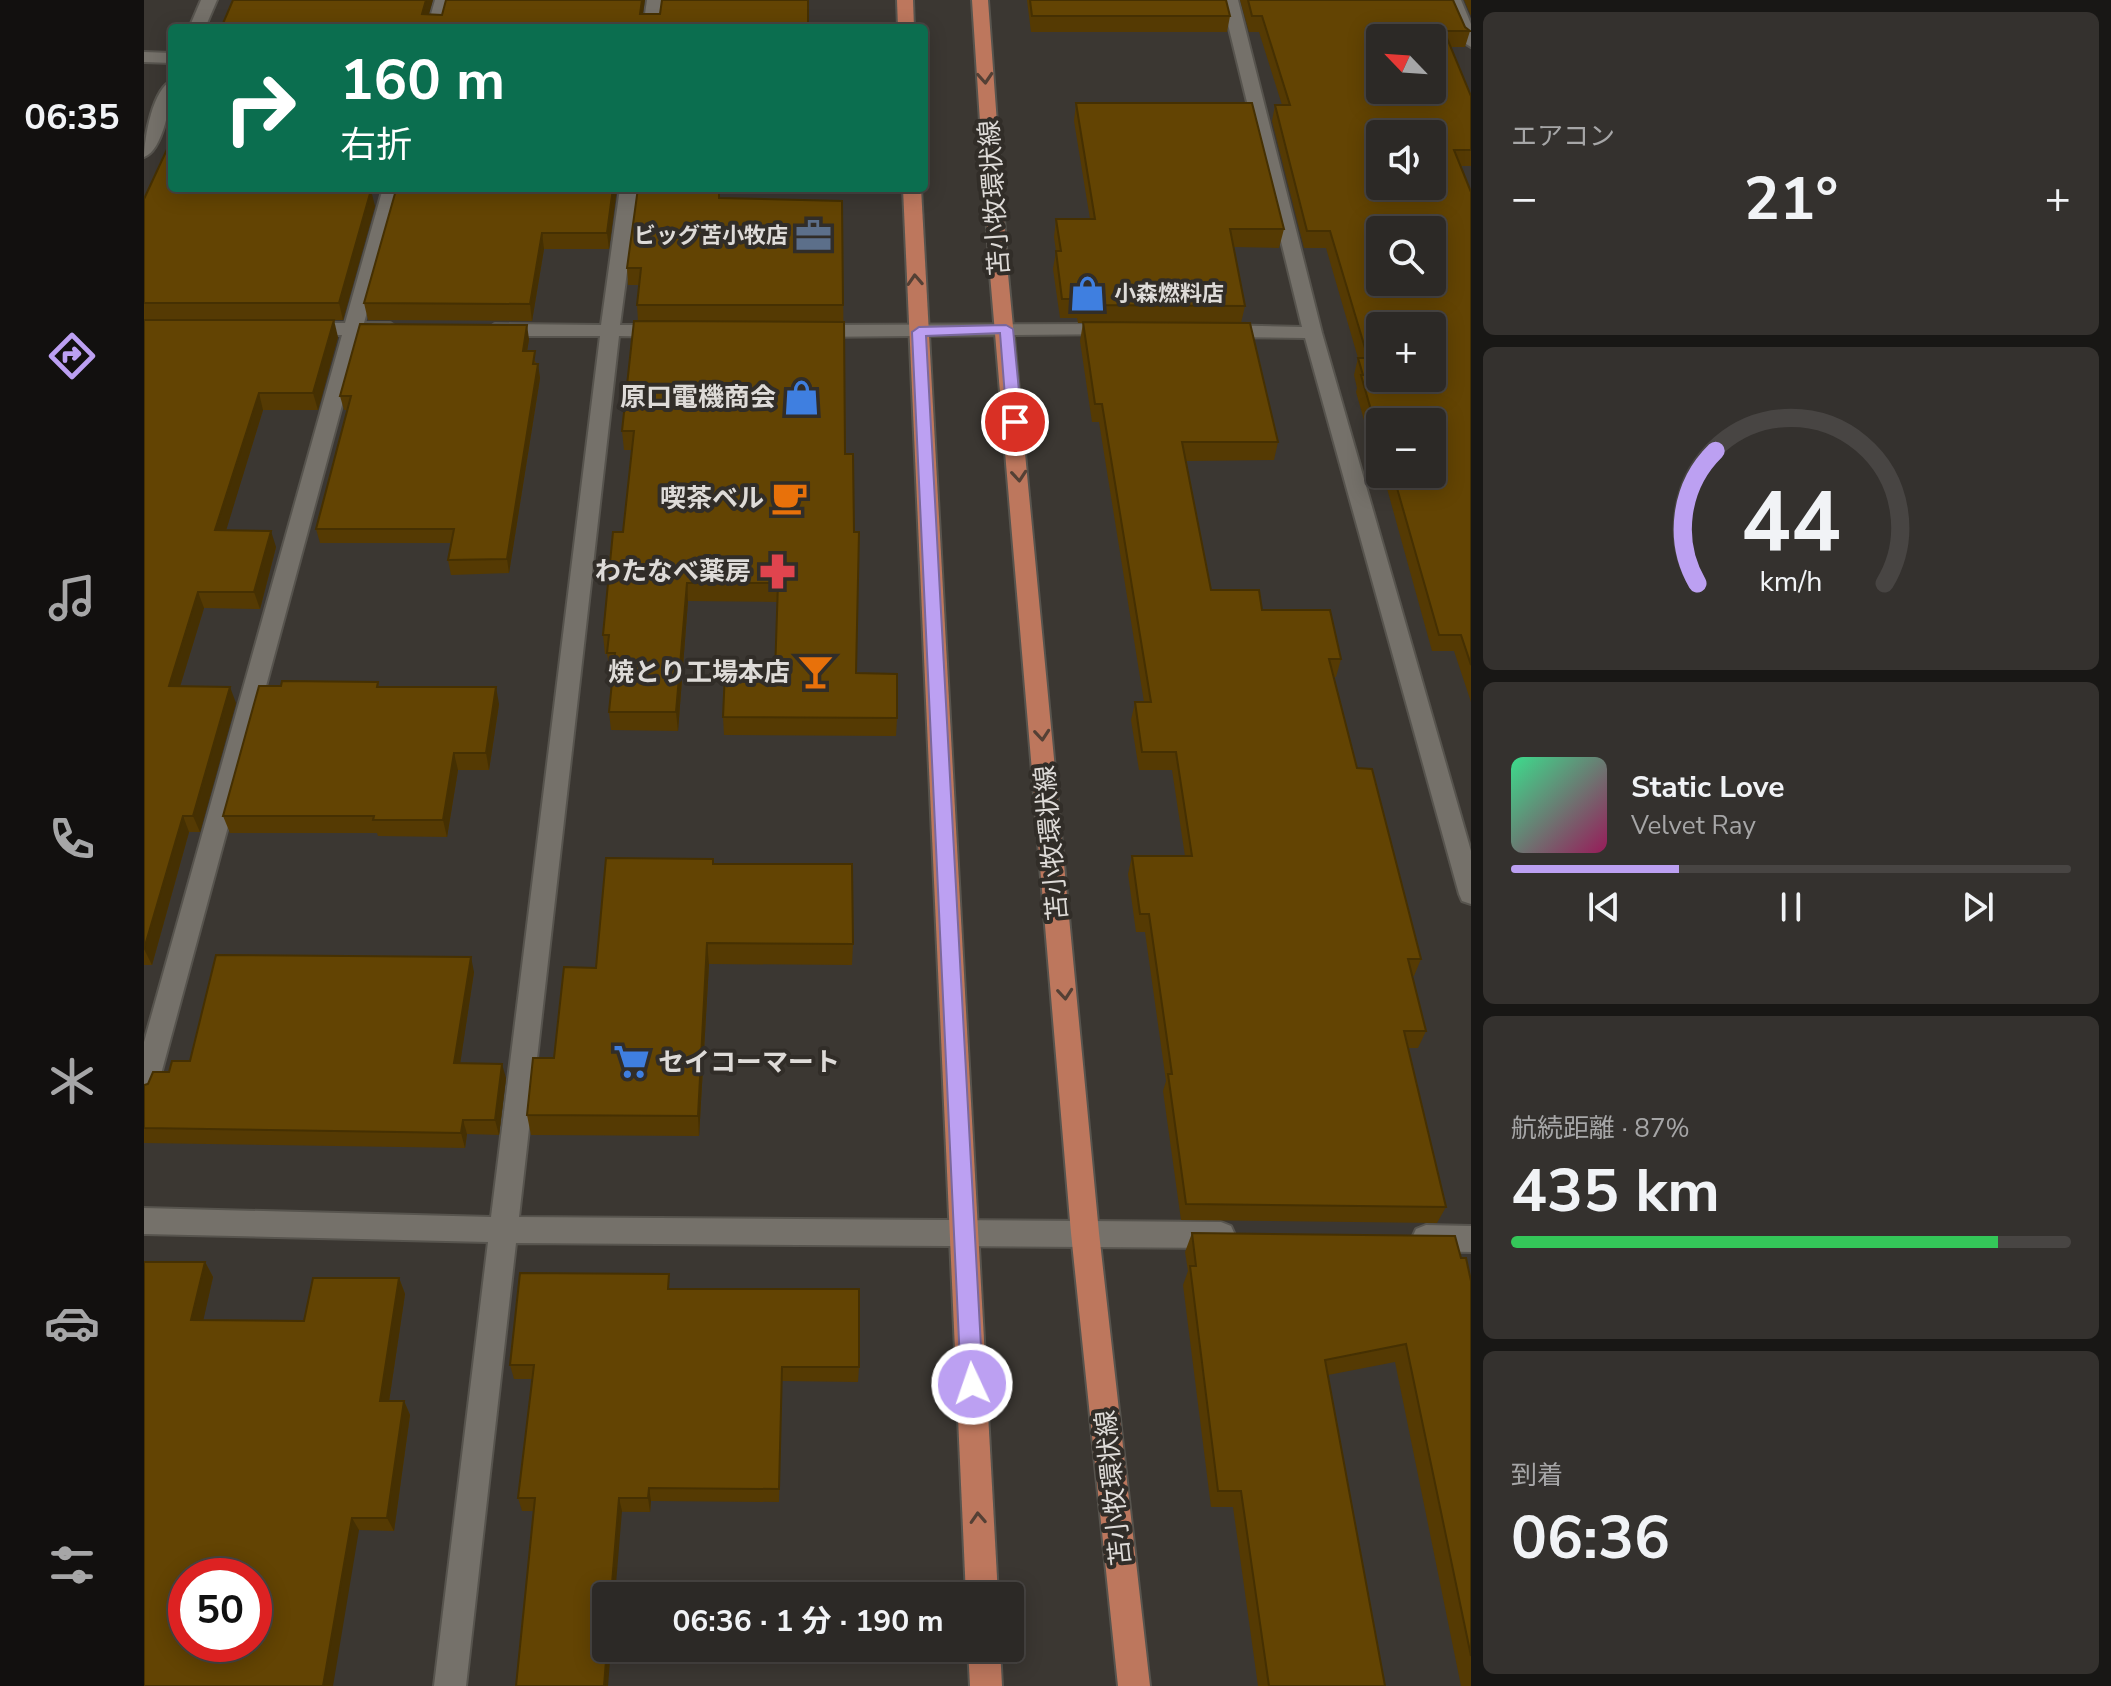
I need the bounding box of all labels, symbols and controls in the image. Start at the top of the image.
north arrow [1366,24,1446,104]
map controls [1366,24,1446,488]
text: 160 m [340,42,505,119]
icon: right [208,56,312,160]
one-way arrow [976,72,993,85]
text: 06:35 [24,93,120,142]
street label: 苫小牧環状線 [972,119,1017,277]
text: エアコン [1511,119,1615,154]
button: sound [1366,120,1446,200]
text: 右折 [340,121,412,170]
text: 21° [1744,158,1838,240]
text: − [1511,169,1537,229]
text: + [2045,169,2071,229]
office icon: ビッグ苫小牧店 [795,216,833,254]
button: search [1366,216,1446,296]
place label: ビッグ苫小牧店 [634,221,788,251]
one-way arrow [907,273,924,286]
shop icon: 小森燃料店 [1069,274,1107,312]
place label: 小森燃料店 [1114,279,1224,309]
button: + [1366,312,1446,392]
icon: directions [44,328,100,384]
shop icon: 原口電機商会 [783,378,821,416]
place label: 原口電機商会 [620,380,776,415]
pin [981,388,1049,456]
icon: arrive [993,400,1037,444]
button: − [1366,408,1446,488]
text: 44 [1741,466,1841,579]
one-way arrow [1011,470,1028,483]
cafe icon: 喫茶ベル [771,479,809,517]
place label: 喫茶ベル [660,481,764,516]
pharmacy icon: わたなべ薬房 [758,552,796,590]
place label: わたなべ薬房 [595,554,751,589]
text: km/h [1760,562,1822,601]
icon: music [44,570,100,626]
bar icon: 焼とり工場本店 [797,653,835,691]
place label: 焼とり工場本店 [608,655,790,690]
one-way arrow [1033,729,1050,742]
street label: 苫小牧環状線 [1027,764,1076,922]
text: Static Love [1631,767,1785,808]
text: Velvet Ray [1631,808,1756,843]
icon: phone [44,811,100,867]
icon: previous [1582,885,1626,929]
icon: pause [1769,885,1813,929]
icon: next [1956,885,2000,929]
one-way arrow [1056,988,1073,1001]
supermarket icon: セイコーマート [613,1043,651,1081]
place label: セイコーマート [658,1045,840,1080]
icon: climate [44,1053,100,1109]
text: 航続距離 · 87% [1511,1111,1690,1146]
text: 435 km [1511,1150,1720,1232]
icon: car [44,1295,100,1351]
position arrow [930,1342,1014,1426]
street label: 苫小牧環状線 [1088,1409,1139,1567]
text: 到着 [1511,1458,1563,1493]
text: 06:36 [1511,1497,1670,1579]
one-way arrow [970,1511,987,1524]
icon: filters [44,1537,100,1593]
speed limit sign: 50 [168,1558,272,1662]
text: 06:36 · 1 分 · 190 m [672,1601,944,1642]

